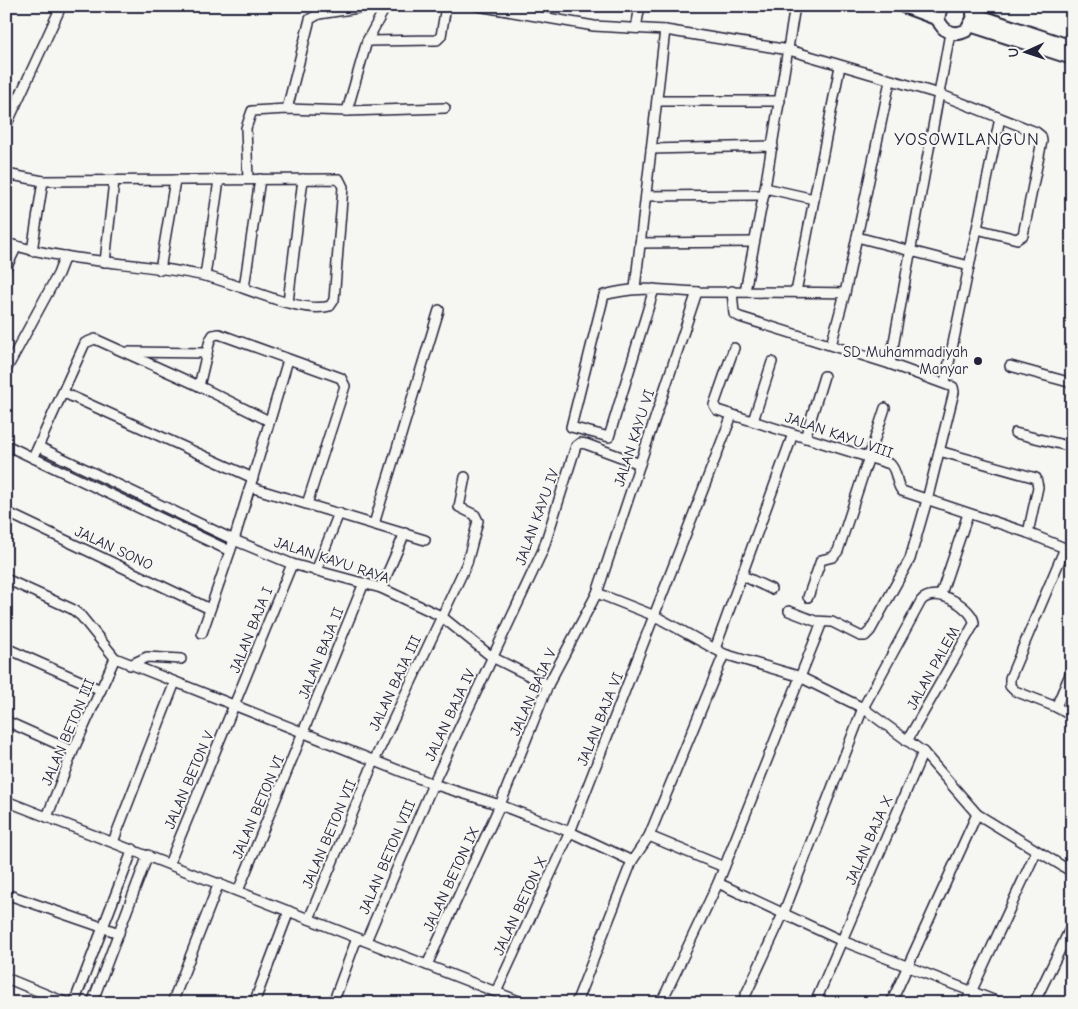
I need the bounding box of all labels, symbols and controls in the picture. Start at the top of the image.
north arrow [1000,28,1050,78]
text: U [1005,48,1022,58]
district label: YOSOWILANGUN [894,129,1040,150]
place label: SD Muhammadiyah Manyar [843,343,968,378]
marker: SD Muhammadiyah Manyar [972,355,984,367]
street label: JALAN KAYU VI [610,387,658,489]
street label: JALAN KAYU VIII [783,408,895,462]
street label: JALAN KAYU IV [511,466,563,568]
street label: JALAN SONO [72,522,156,574]
street label: JALAN KAYU RAYA [272,533,392,587]
street label: JALAN BAJA I [226,584,276,676]
street label: JALAN BAJA II [294,605,348,701]
street label: JALAN PALEM [903,623,963,713]
street label: JALAN BAJA III [365,632,425,733]
street label: JALAN BAJA V [506,646,560,738]
street label: JALAN BAJA IV [421,666,479,764]
street label: JALAN BAJA VI [573,670,627,768]
street label: JALAN BETON III [37,676,99,788]
street label: JALAN BETON V [160,728,218,832]
street label: JALAN BETON VI [228,753,288,861]
street label: JALAN BETON VII [298,777,360,891]
street label: JALAN BAJA X [841,793,897,887]
street label: JALAN BETON VIII [355,797,419,917]
street label: JALAN BETON IX [419,824,483,934]
street label: JALAN BETON X [489,854,551,958]

